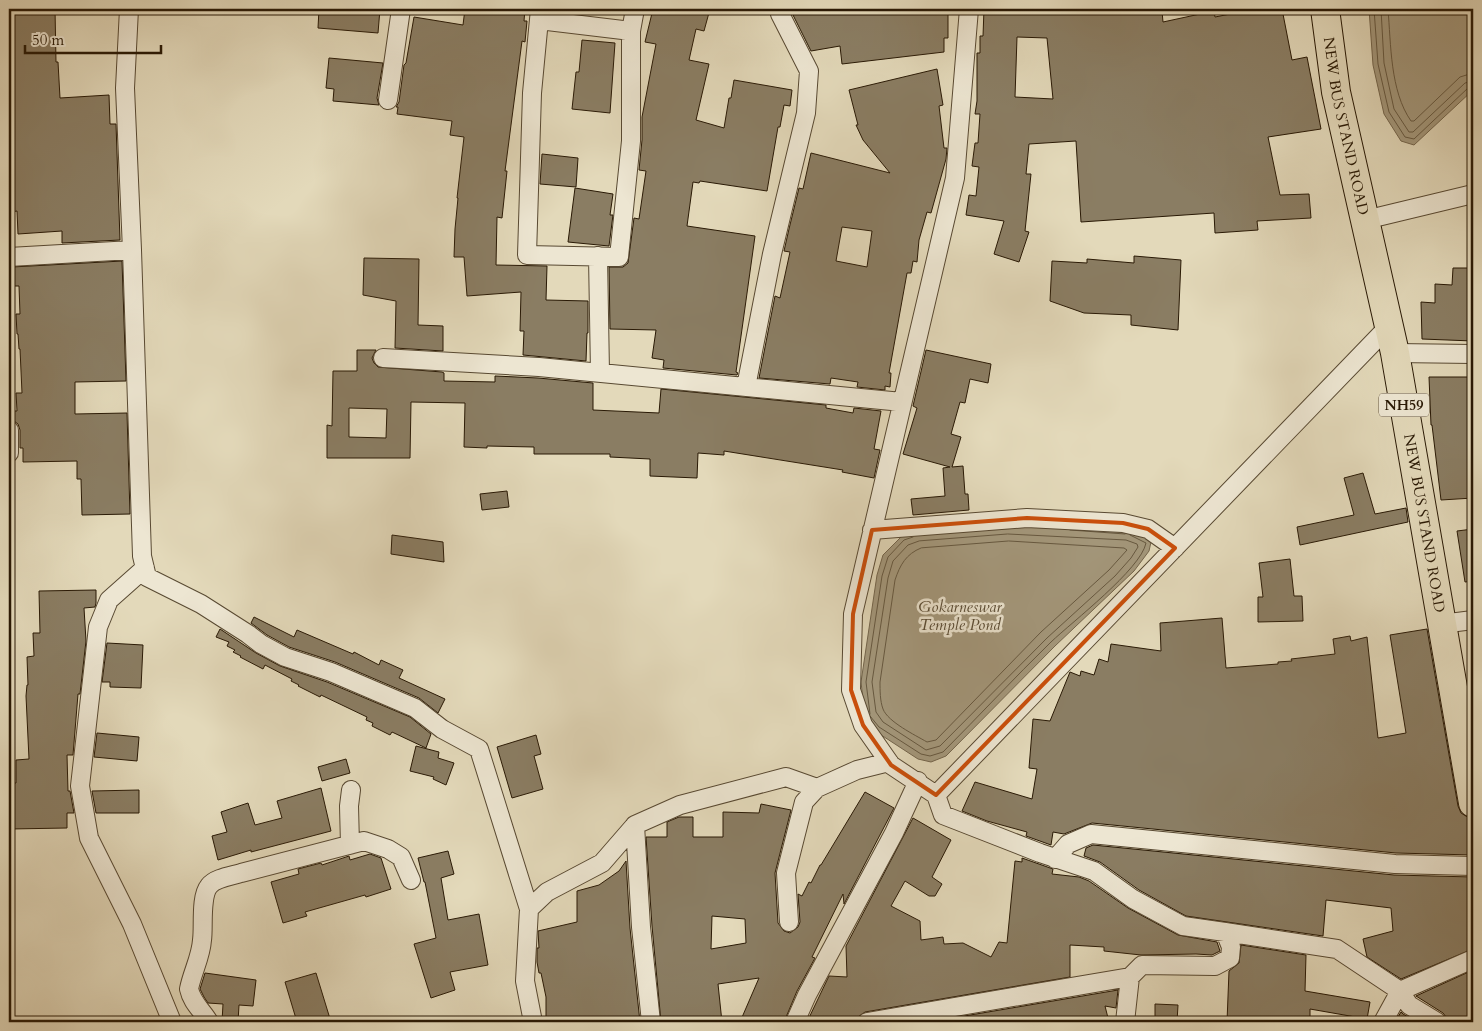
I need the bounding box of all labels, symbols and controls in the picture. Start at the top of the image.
scale bar [25,22,161,54]
text: 50 m [32,30,64,50]
street label: NEW BUS STAND ROAD [1319,36,1373,217]
road number: NH59 [1379,394,1429,416]
street label: NEW BUS STAND ROAD [1399,432,1450,614]
water label: Gokarneswar Temple Pond [918,596,1002,636]

